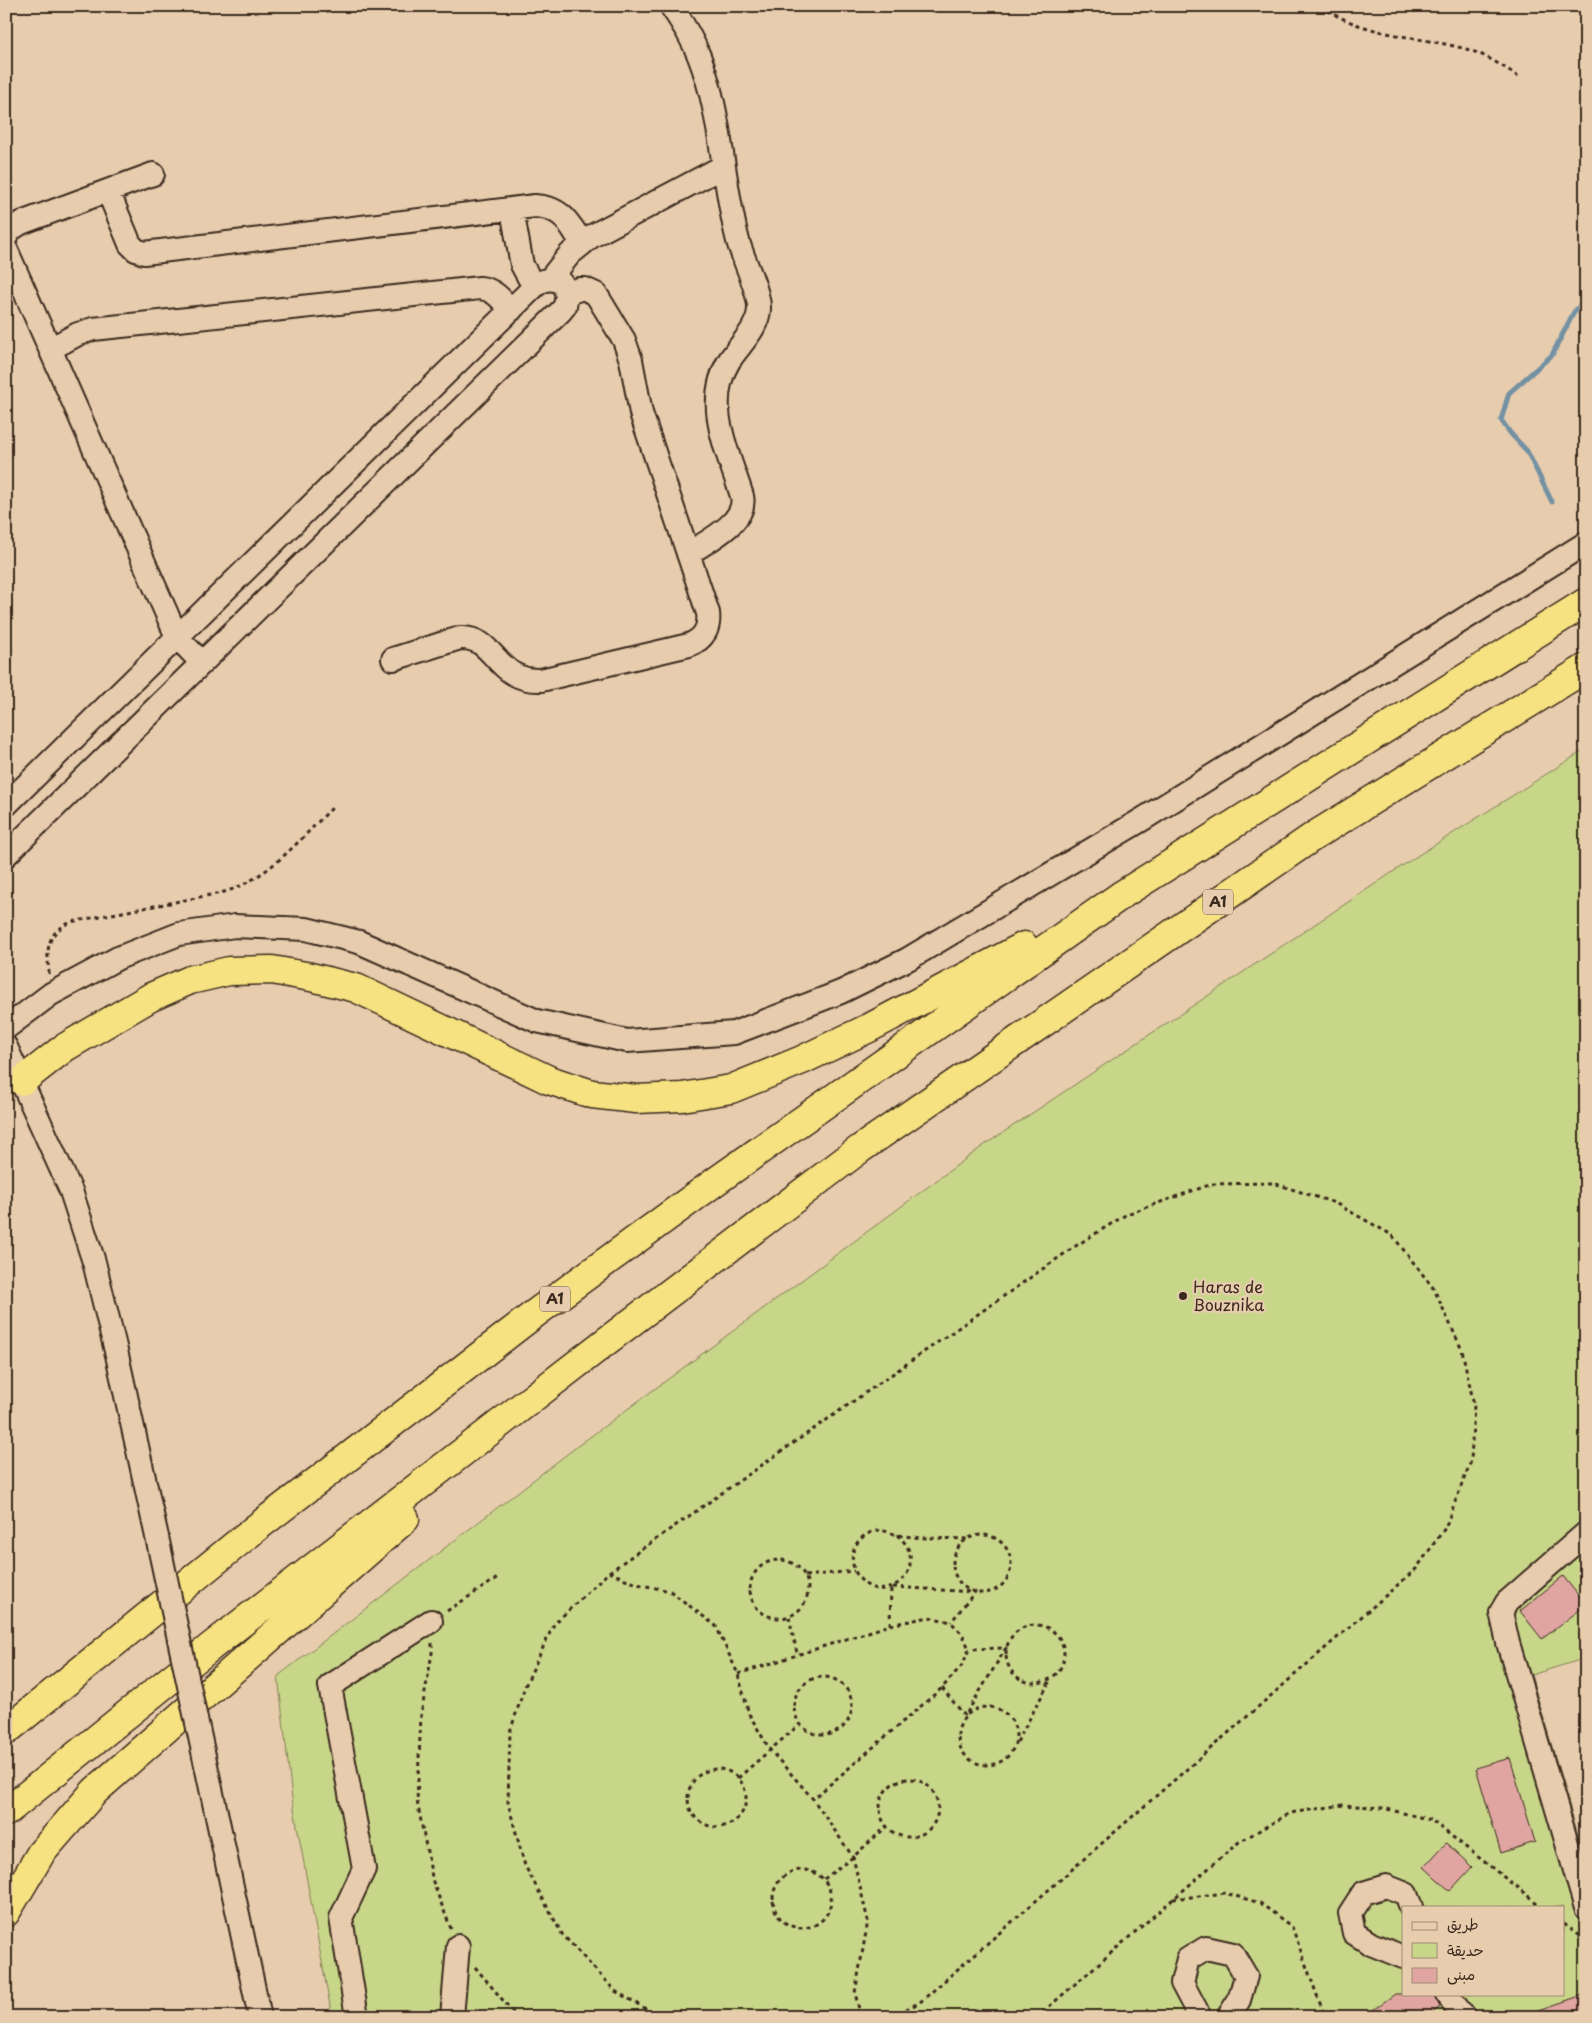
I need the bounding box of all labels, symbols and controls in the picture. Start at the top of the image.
road number: A1 [1203,890,1233,914]
place label: Haras de Bouznika [1193,1274,1264,1316]
road number: A1 [540,1286,570,1312]
marker: Haras de Bouznika [1177,1290,1189,1302]
legend [1402,1906,1564,1996]
text: طريق [1447,1912,1479,1935]
text: حديقة [1447,1938,1484,1961]
text: مبنى [1447,1962,1475,1985]

